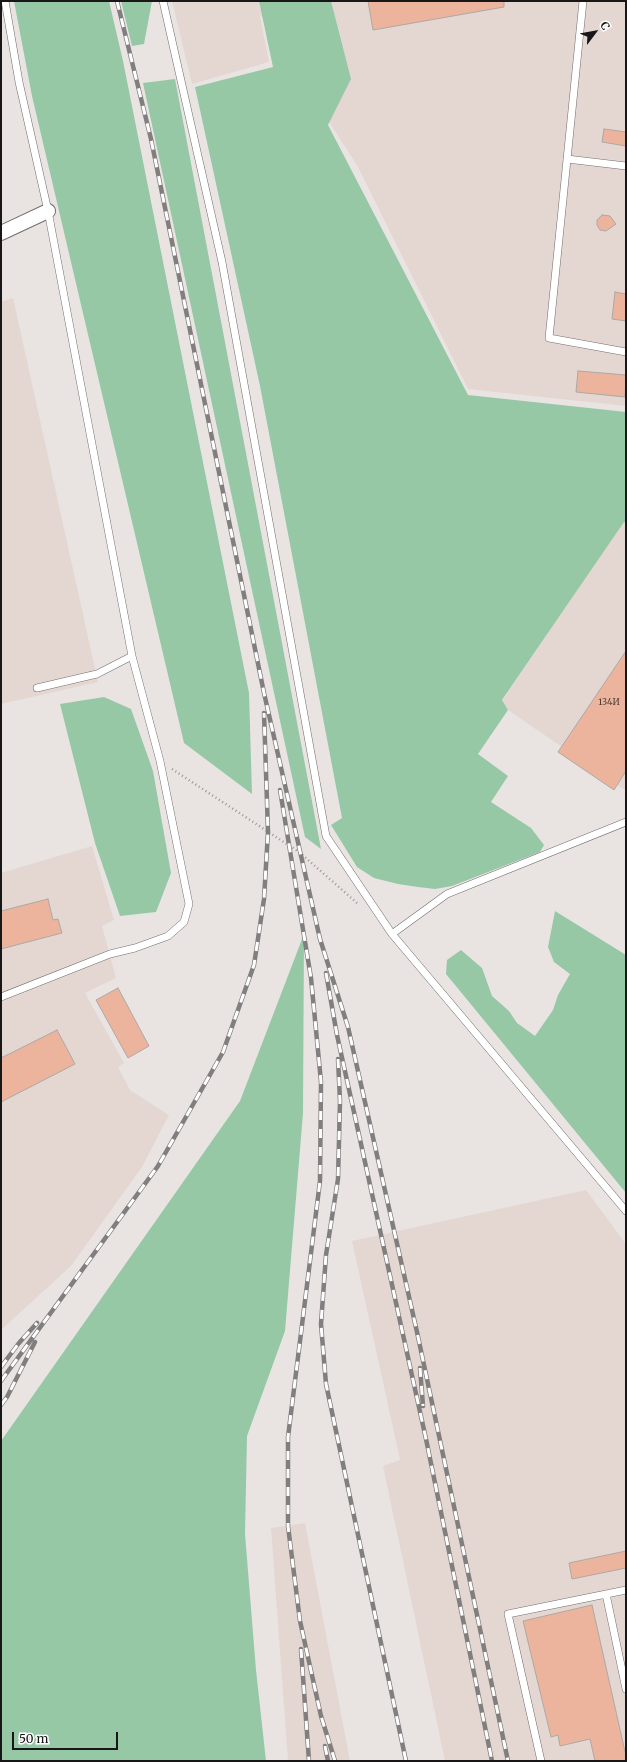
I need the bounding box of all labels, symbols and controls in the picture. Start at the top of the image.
north arrow [575,12,615,52]
text: С [597,19,613,32]
house number: 134И [598,697,620,707]
scale bar [14,1724,120,1750]
text: 50 m [19,1731,48,1746]

